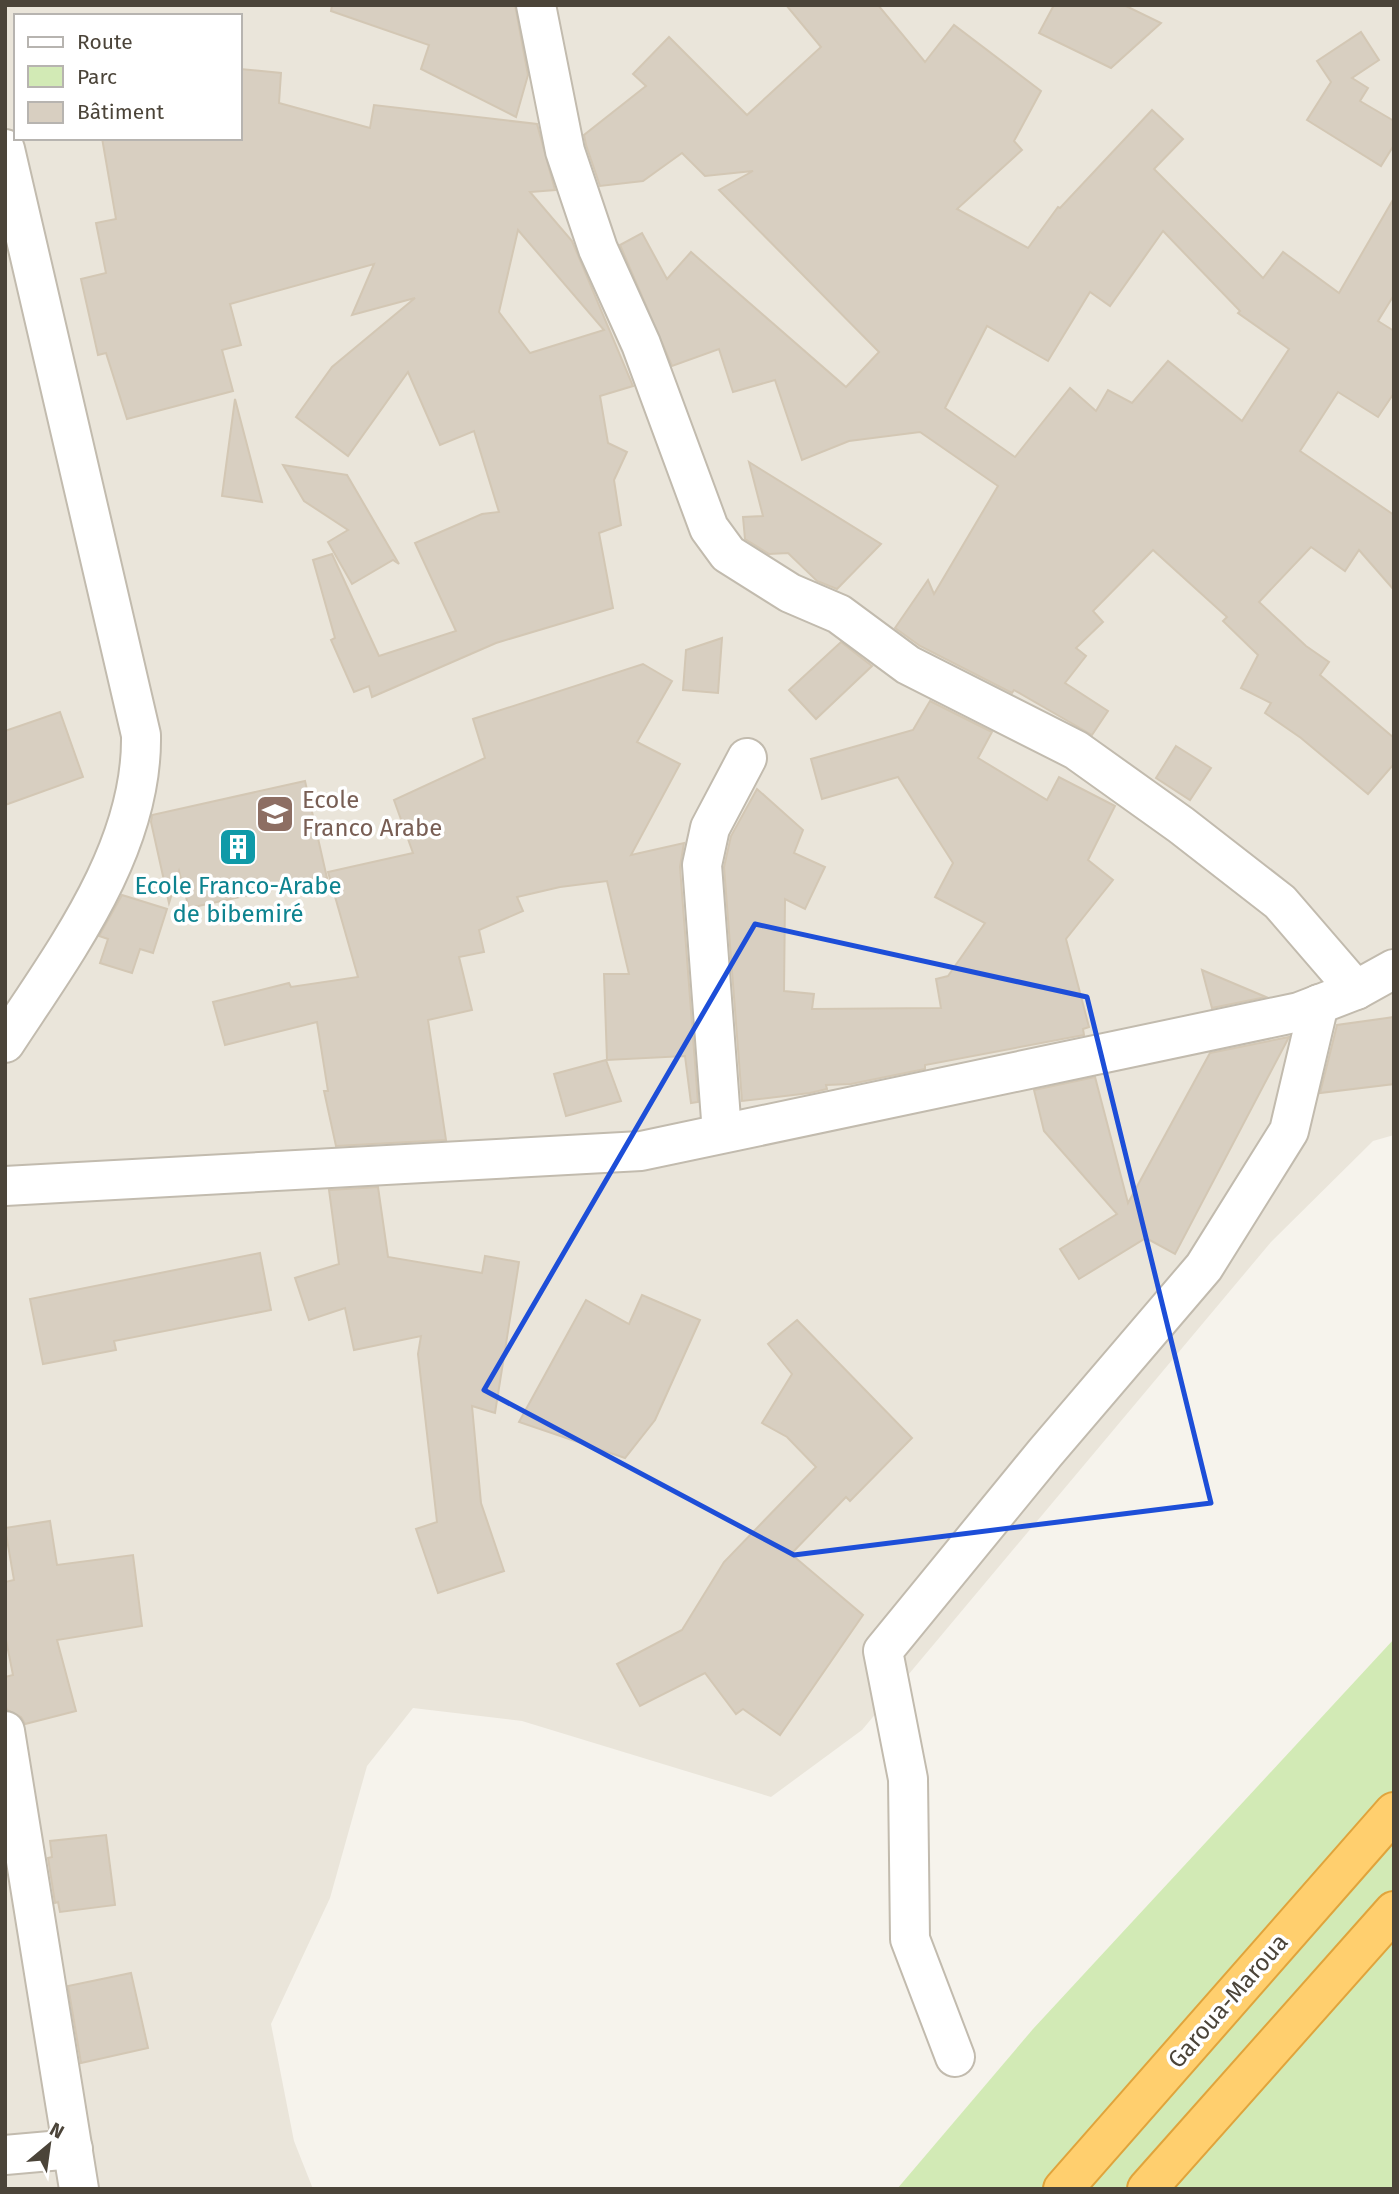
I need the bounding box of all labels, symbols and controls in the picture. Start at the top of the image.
legend [14,14,242,140]
text: Route [77,29,133,55]
text: Parc [77,64,117,90]
text: Bâtiment [77,99,164,125]
place label: Ecole Franco Arabe [302,786,442,842]
school or university icon: Ecole Franco Arabe [254,793,296,835]
building icon: Ecole Franco-Arabe de bibemiré [217,826,259,868]
place label: Ecole Franco-Arabe de bibemiré [134,872,342,928]
street label: Garoua-Maroua [1162,1928,1294,2074]
north arrow [14,2110,84,2180]
text: N [46,2117,68,2144]

